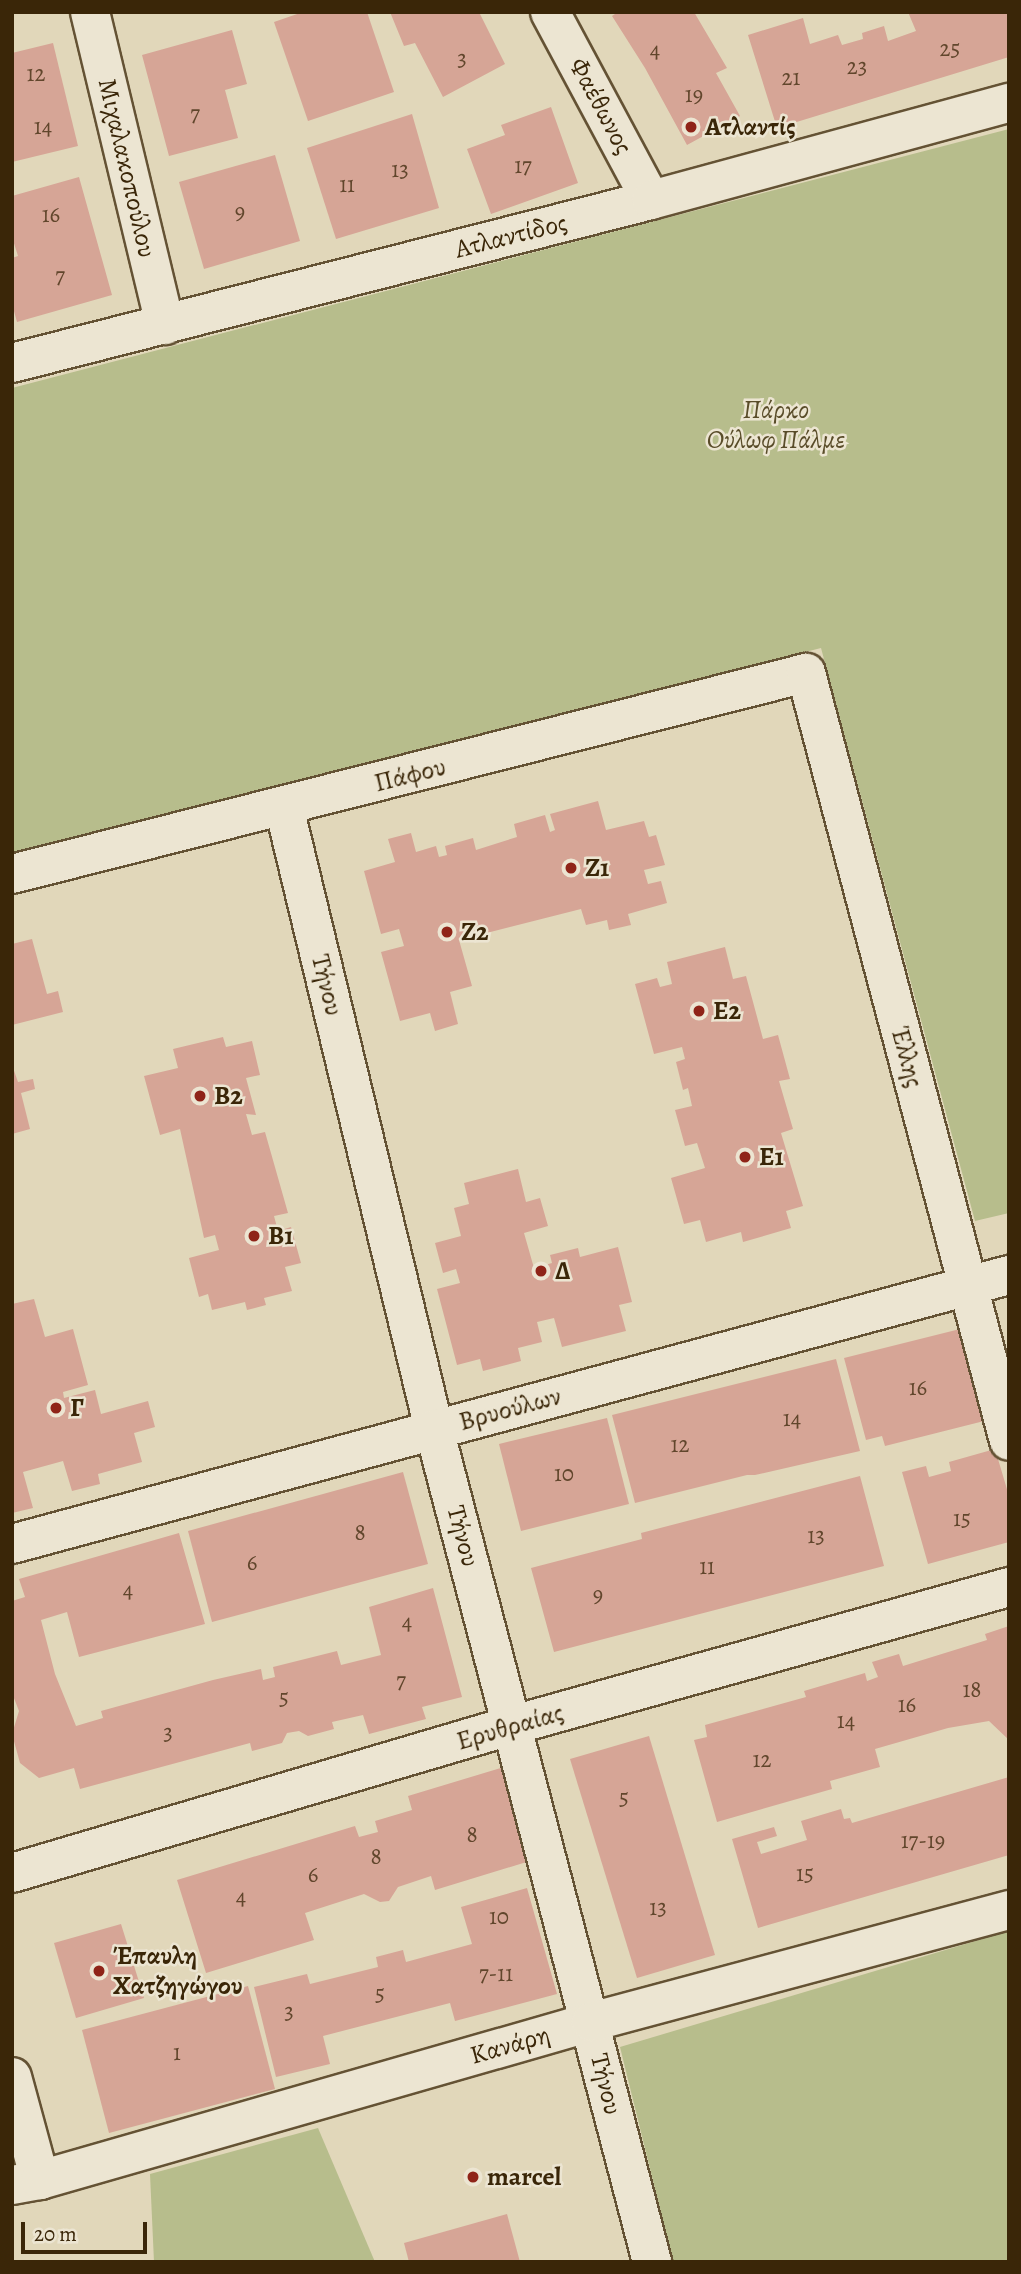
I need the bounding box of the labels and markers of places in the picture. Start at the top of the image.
place label: Ατλαντίς [705,111,796,143]
marker: Ατλαντίς [683,119,699,135]
place label: Ζ1 [585,852,609,884]
marker: Ζ1 [563,860,579,876]
place label: Ζ2 [461,916,489,948]
marker: Ζ2 [439,924,455,940]
place label: E2 [713,995,741,1027]
marker: E2 [691,1003,707,1019]
place label: Β2 [214,1080,243,1112]
marker: Β2 [192,1088,208,1104]
place label: E1 [759,1141,784,1173]
marker: E1 [737,1149,753,1165]
place label: Β1 [268,1220,294,1252]
marker: Β1 [246,1228,262,1244]
place label: Δ [555,1255,571,1287]
marker: Δ [533,1263,549,1279]
place label: Γ [70,1392,84,1424]
marker: Γ [48,1400,64,1416]
place label: Έπαυλη Χατζηγώγου [113,1940,243,2002]
marker: Έπαυλη Χατζηγώγου [91,1963,107,1979]
place label: marcel [487,2161,561,2193]
marker: marcel [465,2169,481,2185]

